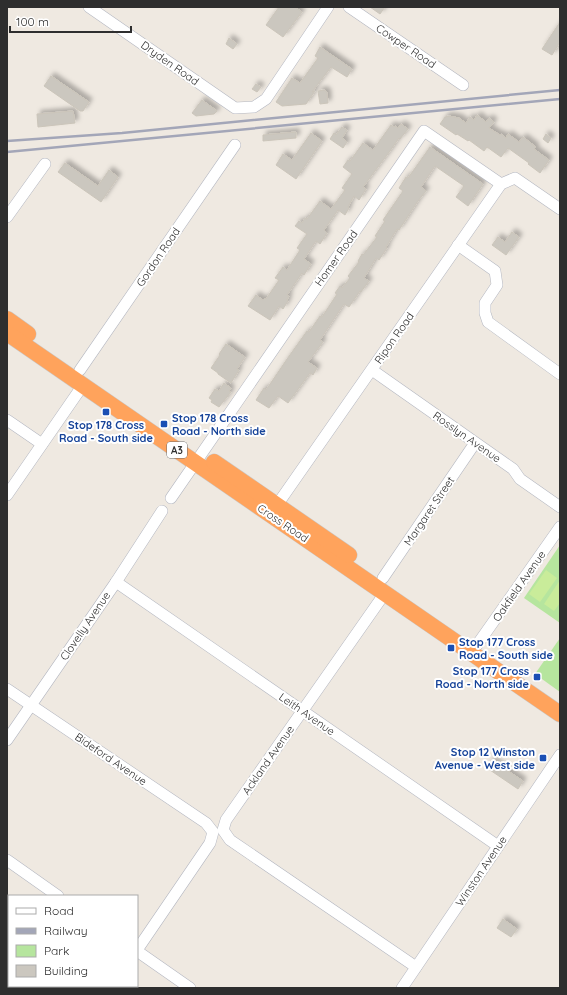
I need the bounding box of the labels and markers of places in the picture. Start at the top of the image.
marker: Stop 178 Cross Road - South side [101,407,111,417]
place label: Stop 178 Cross Road - North side [172,411,266,438]
place label: Stop 178 Cross Road - South side [59,418,153,445]
marker: Stop 178 Cross Road - North side [159,419,169,429]
place label: Stop 177 Cross Road - South side [459,635,553,662]
marker: Stop 177 Cross Road - South side [446,643,456,653]
place label: Stop 177 Cross Road - North side [435,664,530,691]
marker: Stop 177 Cross Road - North side [532,672,542,682]
place label: Stop 12 Winston Avenue - West side [435,745,536,772]
marker: Stop 12 Winston Avenue - West side [538,753,548,763]

